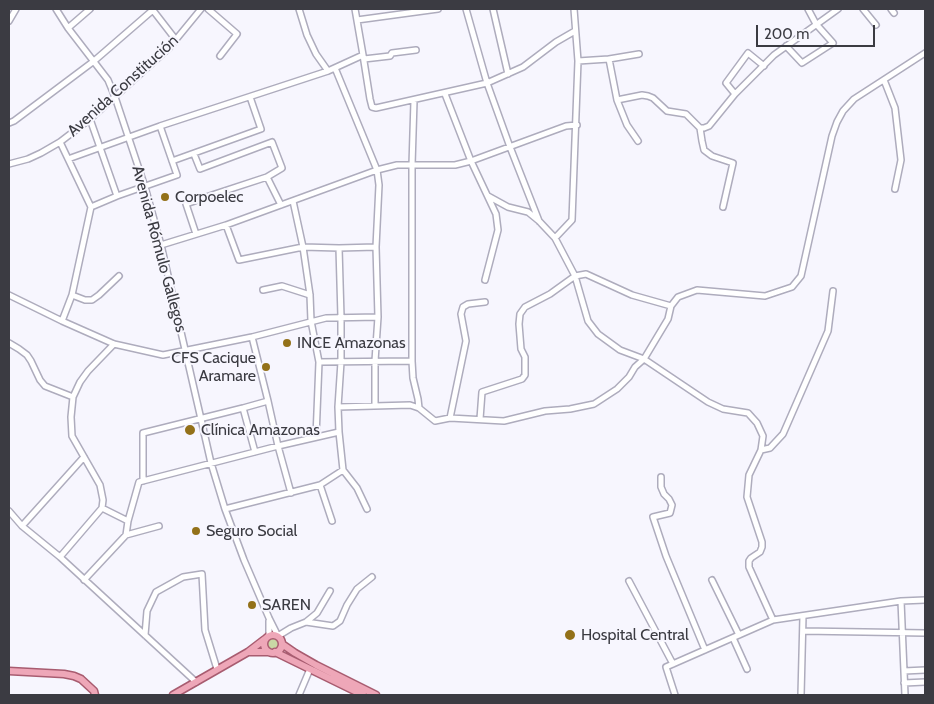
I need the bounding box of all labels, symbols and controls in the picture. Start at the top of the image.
scale bar [759,15,878,47]
text: 200 m [764,25,809,43]
street label: Avenida Constitución [64,31,182,141]
street label: Avenida Rómulo Gallegos [127,164,191,334]
place label: Corpoelec [175,187,244,207]
marker: Corpoelec [159,191,171,203]
place label: INCE Amazonas [297,333,406,353]
marker: INCE Amazonas [281,337,293,349]
place label: CFS Cacique Aramare [171,348,256,386]
marker: CFS Cacique Aramare [260,361,272,373]
place label: Clínica Amazonas [201,420,320,440]
marker: Clínica Amazonas [183,423,197,437]
place label: Seguro Social [206,521,297,541]
marker: Seguro Social [190,525,202,537]
place label: SAREN [262,595,311,615]
marker: SAREN [246,599,258,611]
place label: Hospital Central [581,625,689,645]
marker: Hospital Central [563,628,577,642]

